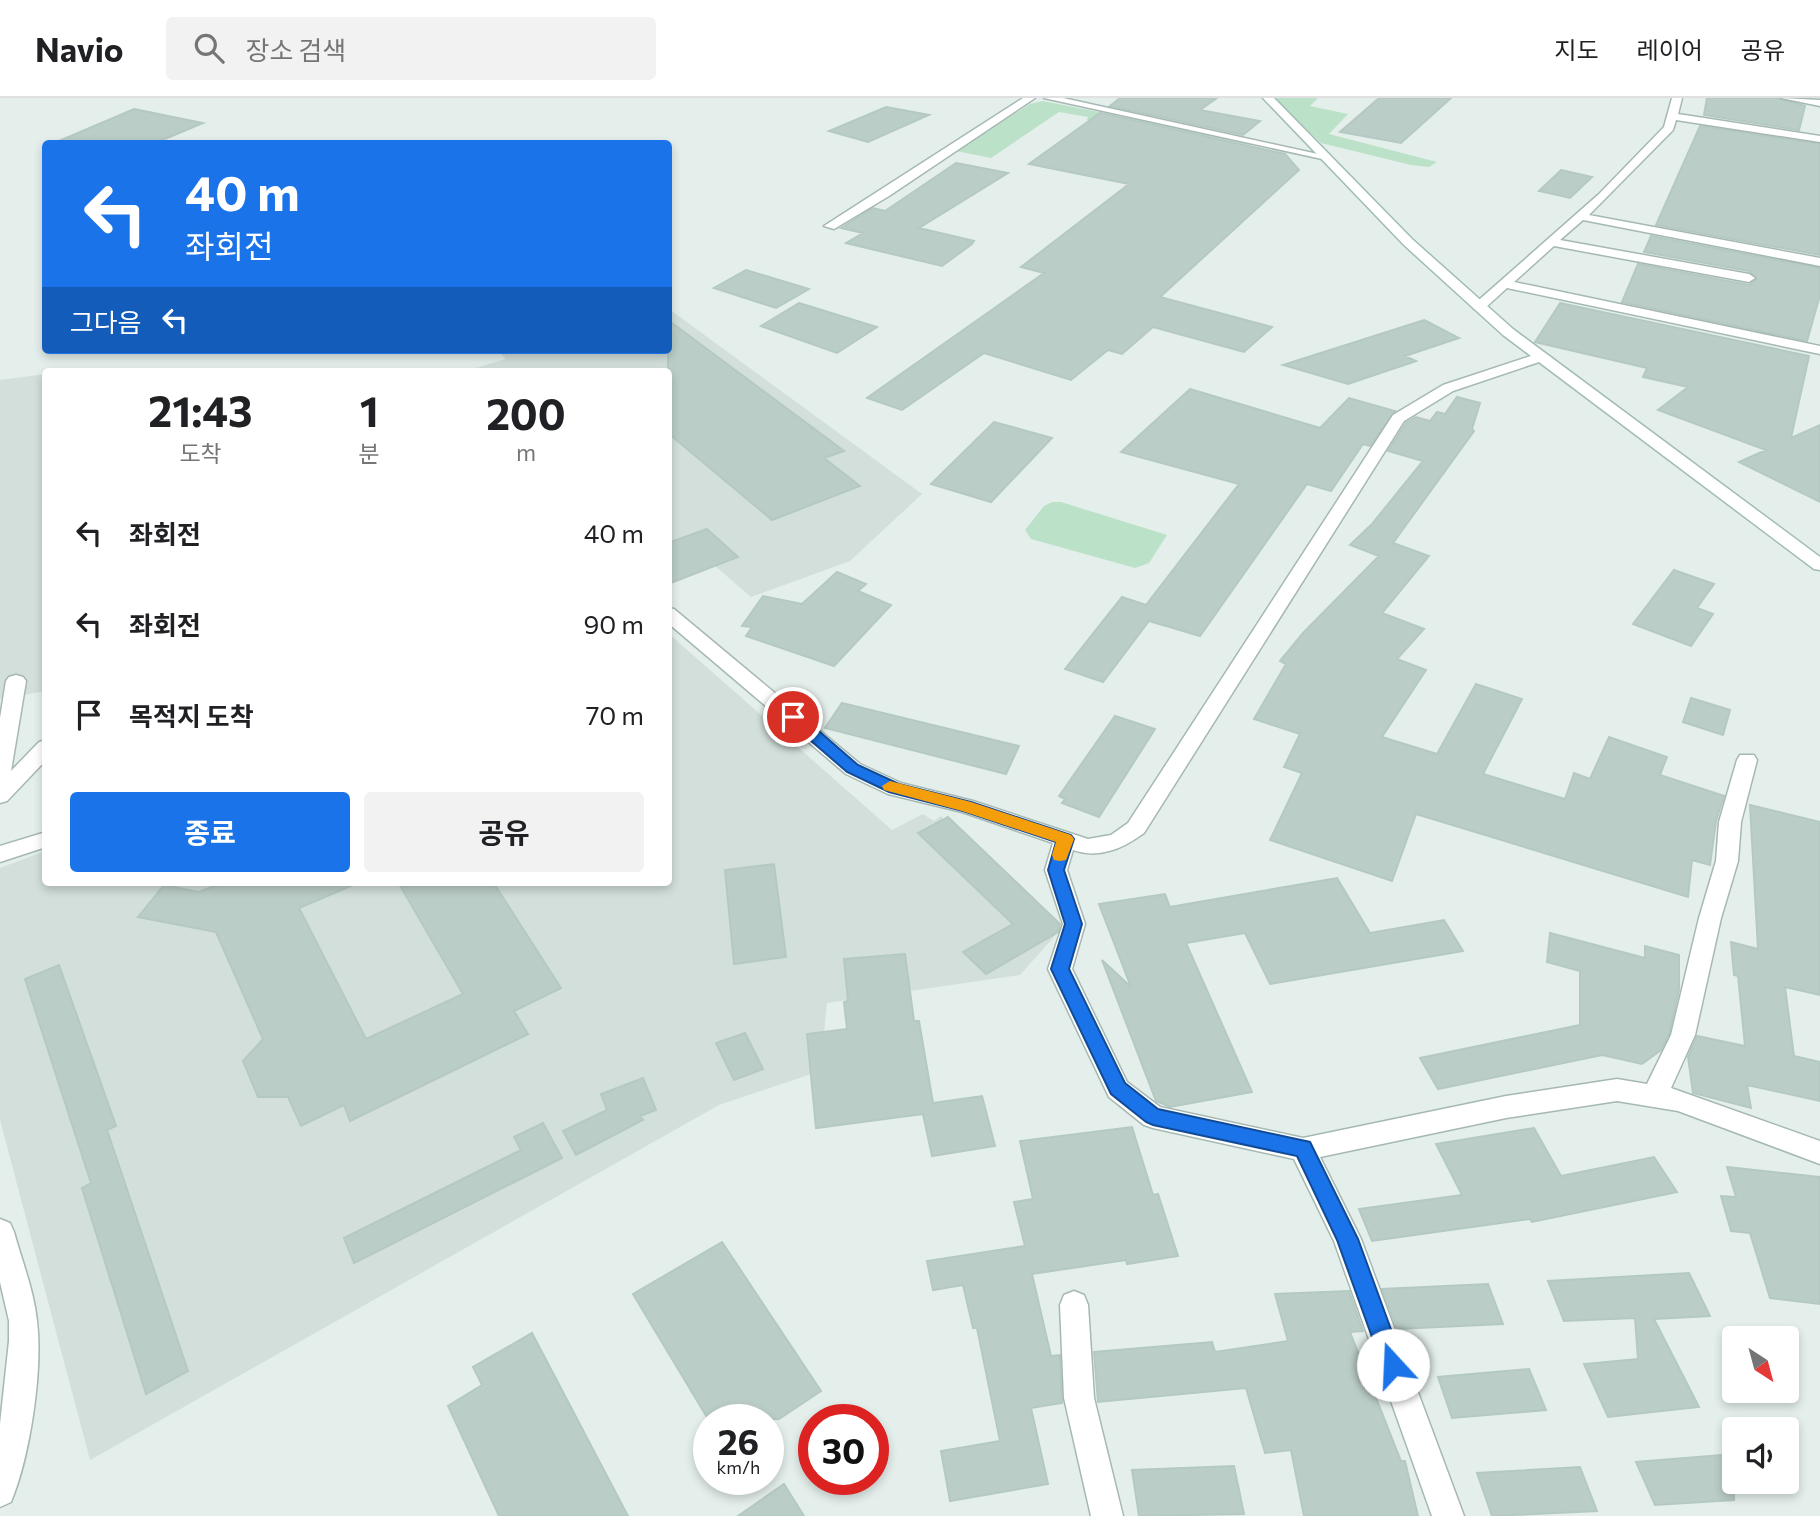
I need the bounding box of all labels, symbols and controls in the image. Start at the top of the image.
search box [166,17,656,80]
text: Navio [35,28,124,69]
icon: search [190,29,228,67]
text: 장소 검색 [246,34,346,65]
text: 지도 [1554,35,1599,64]
text: 레이어 [1637,35,1703,64]
text: 공유 [1741,35,1785,64]
text: 40 m [185,161,300,221]
icon: left [70,168,161,259]
text: 좌회전 [185,225,273,265]
icon: left [156,301,194,339]
text: 그다음 [70,306,142,337]
text: 21:43 [148,384,253,436]
text: 1 [360,384,379,436]
text: 200 [486,387,566,439]
text: m [516,438,536,466]
text: 도착 [179,439,222,467]
text: 분 [359,439,380,467]
icon: left [70,514,108,552]
text: 40 m [584,517,644,548]
text: 좌회전 [129,518,201,549]
icon: left [70,605,108,643]
text: 90 m [584,608,644,639]
text: 좌회전 [129,609,201,640]
pin [763,687,823,747]
icon: arrive [70,696,108,734]
icon: arrive [774,698,812,736]
text: 70 m [586,699,644,730]
text: 목적지 도착 [129,700,254,731]
button: 종료 [70,792,350,872]
button: 공유 [364,792,644,872]
north arrow [1722,1326,1799,1404]
map controls [1722,1326,1799,1494]
position arrow [1356,1328,1430,1402]
speed limit sign: 30 [798,1404,889,1495]
button: sound [1722,1417,1799,1494]
text: 26 [718,1419,759,1462]
text: km/h [717,1456,760,1478]

